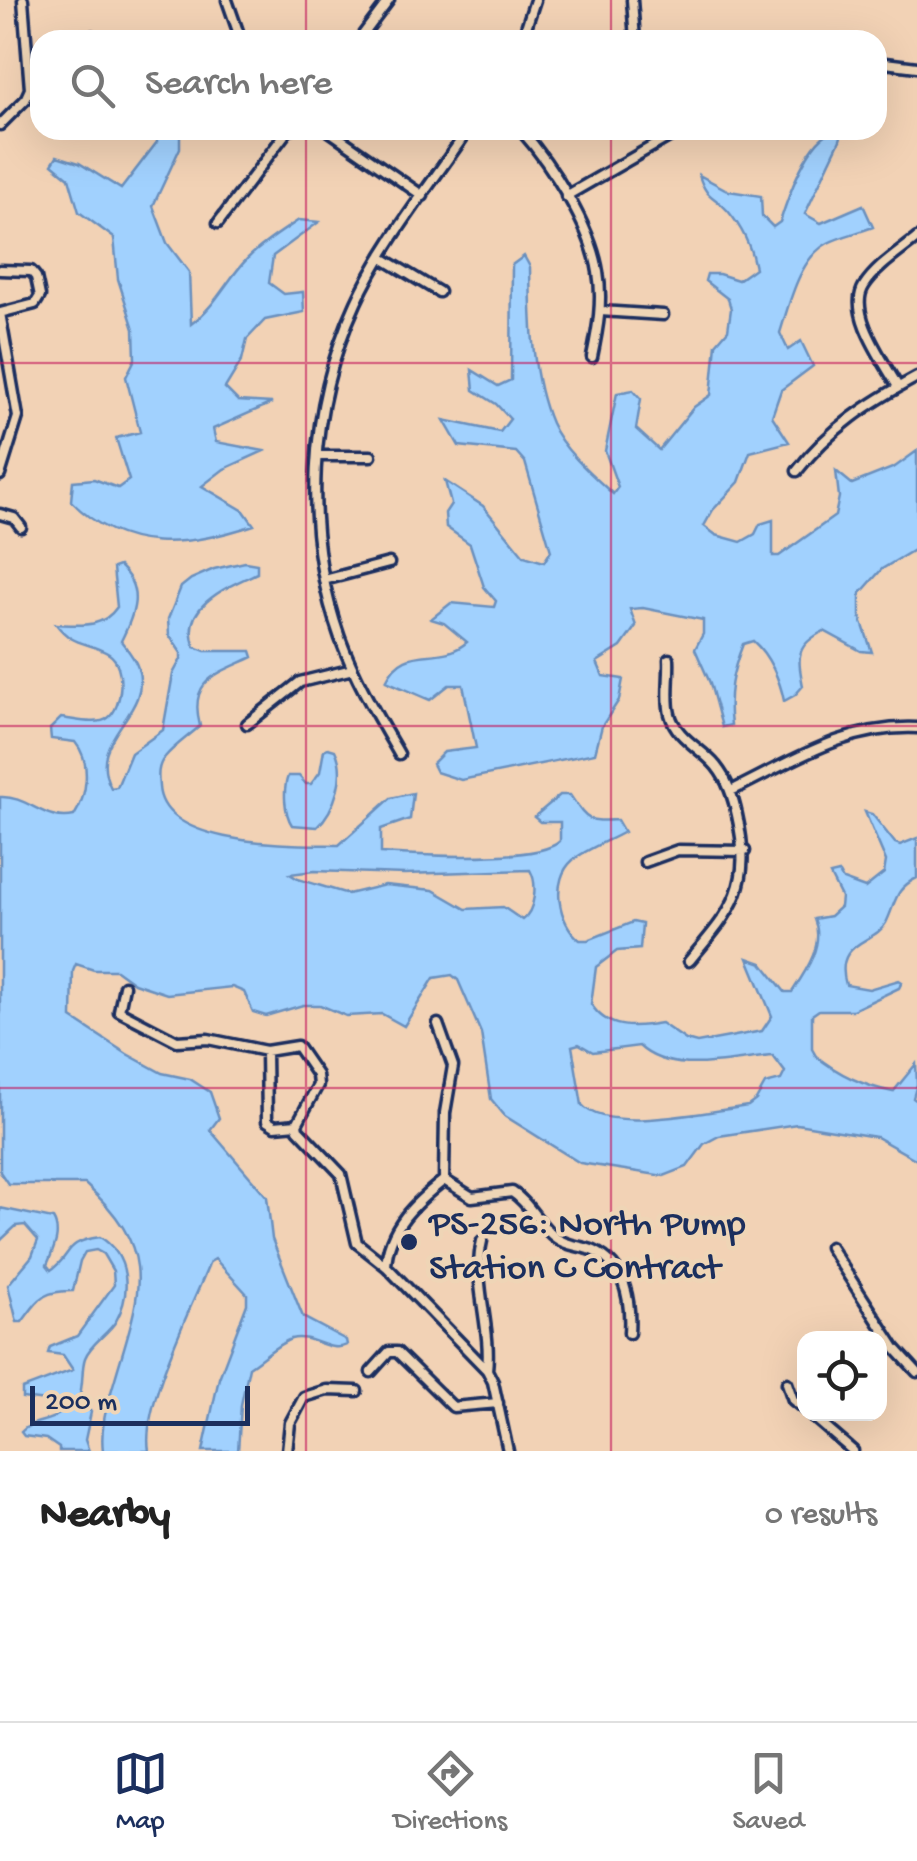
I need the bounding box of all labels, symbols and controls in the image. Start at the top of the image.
search box [30,30,887,140]
icon: search [65,58,120,113]
text: Search here [145,63,332,107]
place label: PS-256: North Pump Station C Contract [428,1204,746,1292]
marker: PS-256: North Pump Station C Contract [398,1231,420,1253]
map controls [797,1331,887,1421]
button: locate [797,1331,887,1421]
scale bar [30,1381,250,1426]
text: 200 m [45,1387,117,1420]
text: Nearby [40,1492,170,1541]
text: 0 results [765,1497,877,1535]
tab: Map [113,1746,168,1839]
tab: Directions [393,1746,507,1839]
tab: Saved [732,1746,804,1839]

